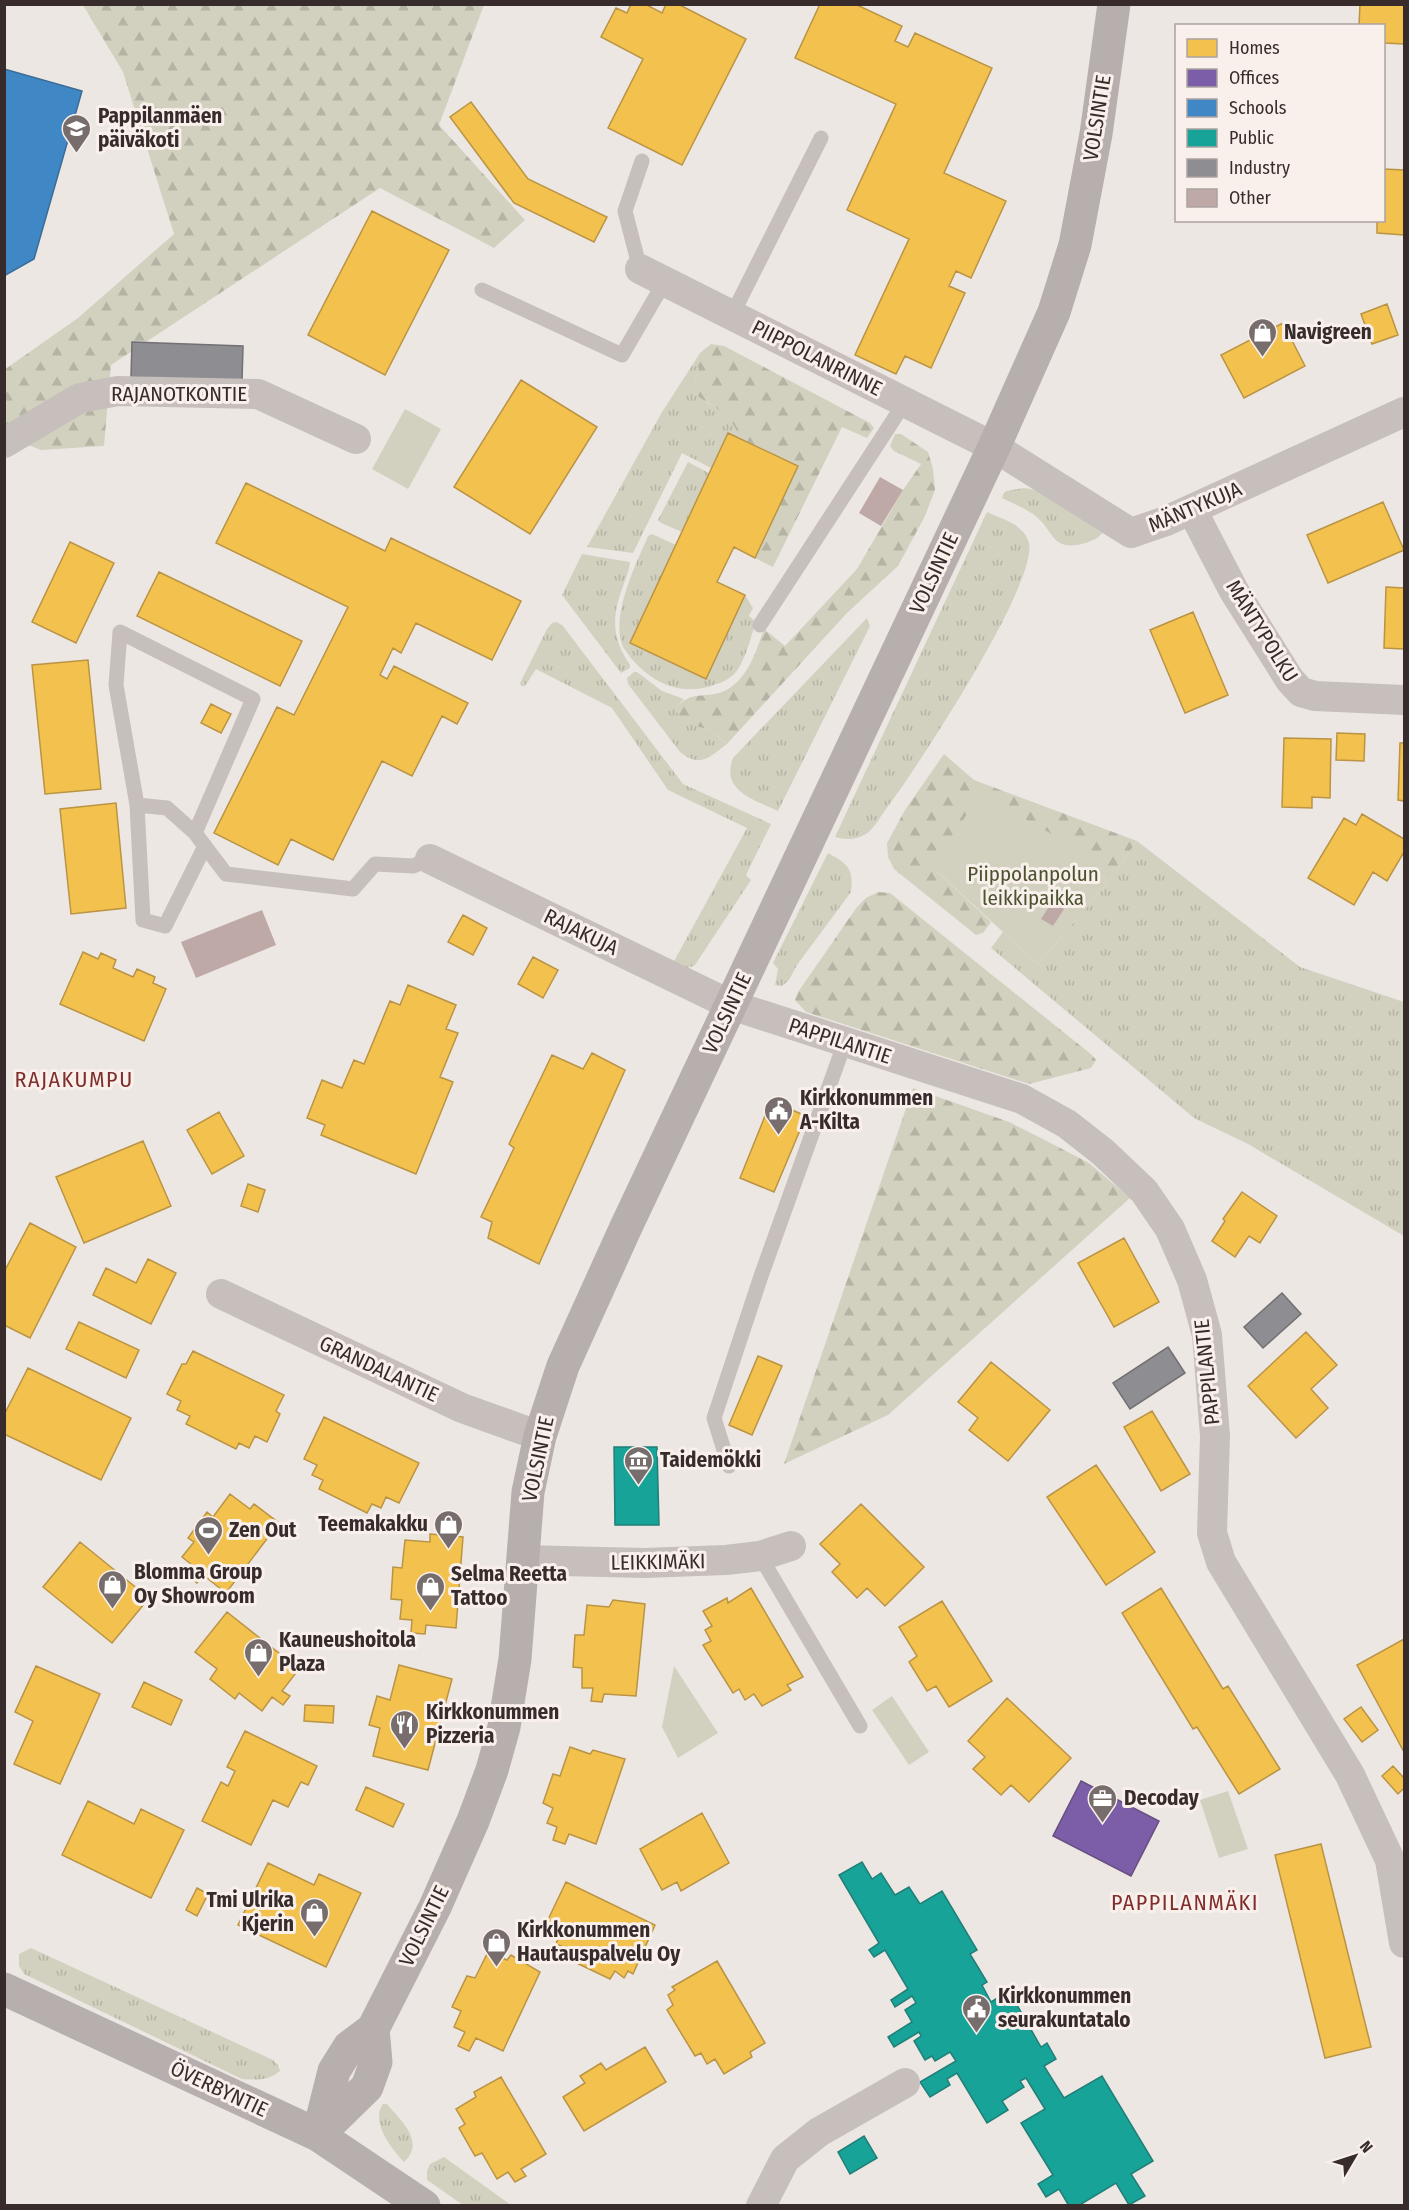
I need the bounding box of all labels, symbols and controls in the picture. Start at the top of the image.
legend [1175,24,1385,222]
text: Homes [1229,37,1280,59]
text: Offices [1229,67,1279,89]
street label: VOLSINTIE [1077,73,1117,163]
text: Schools [1229,97,1287,119]
place label: Pappilanmäen päiväkoti [98,103,222,153]
school or university icon: Pappilanmäen päiväkoti [61,112,93,154]
text: Public [1229,127,1274,149]
text: Industry [1229,157,1290,179]
text: Other [1229,187,1272,209]
street label: PIIPPOLANRINNE [748,314,887,402]
shop icon: Navigreen [1247,316,1279,358]
place label: Navigreen [1284,319,1372,345]
street label: RAJANOTKONTIE [111,381,247,407]
street label: MÄNTYKUJA [1144,476,1246,538]
street label: VOLSINTIE [904,528,964,618]
street label: MÄNTYPOLKU [1220,575,1304,687]
park label: Piippolanpolun leikkipaikka [967,861,1099,911]
street label: RAJAKUJA [540,903,622,961]
street label: VOLSINTIE [697,968,757,1058]
street label: PAPPILANTIE [785,1012,895,1070]
district label: RAJAKUMPU [14,1066,134,1093]
place label: Kirkkonummen A-Kilta [799,1085,933,1135]
public building icon: Kirkkonummen A-Kilta [763,1094,795,1136]
street label: PAPPILANTIE [1188,1318,1225,1426]
street label: GRANDALANTIE [315,1330,443,1408]
street label: VOLSINTIE [516,1414,560,1504]
museum icon: Taidemökki [623,1444,655,1486]
place label: Taidemökki [660,1447,761,1473]
shop icon: Teemakakku [433,1508,465,1550]
place label: Teemakakku [318,1511,428,1537]
sports icon: Zen Out [192,1514,224,1556]
place label: Zen Out [229,1517,297,1543]
street label: LEIKKIMÄKI [610,1548,706,1576]
place label: Blomma Group Oy Showroom [134,1559,262,1609]
place label: Selma Reetta Tattoo [451,1561,567,1611]
shop icon: Blomma Group Oy Showroom [97,1568,129,1610]
shop icon: Selma Reetta Tattoo [414,1570,446,1612]
place label: Kauneushoitola Plaza [279,1627,416,1677]
shop icon: Kauneushoitola Plaza [242,1636,274,1678]
place label: Kirkkonummen Pizzeria [426,1699,559,1749]
restaurant icon: Kirkkonummen Pizzeria [389,1708,421,1750]
office icon: Decoday [1087,1782,1119,1824]
place label: Decoday [1124,1785,1200,1811]
street label: VOLSINTIE [393,1881,455,1971]
place label: Tmi Ulrika Kjerin [207,1887,294,1937]
district label: PAPPILANMÄKI [1111,1889,1259,1916]
shop icon: Tmi Ulrika Kjerin [299,1896,331,1938]
place label: Kirkkonummen Hautauspalvelu Oy [517,1917,681,1967]
shop icon: Kirkkonummen Hautauspalvelu Oy [480,1926,512,1968]
place label: Kirkkonummen seurakuntatalo [998,1983,1131,2033]
public building icon: Kirkkonummen seurakuntatalo [961,1992,993,2034]
street label: ÖVERBYNTIE [166,2055,272,2123]
north arrow [1325,2126,1385,2186]
text: N [1356,2137,1377,2157]

